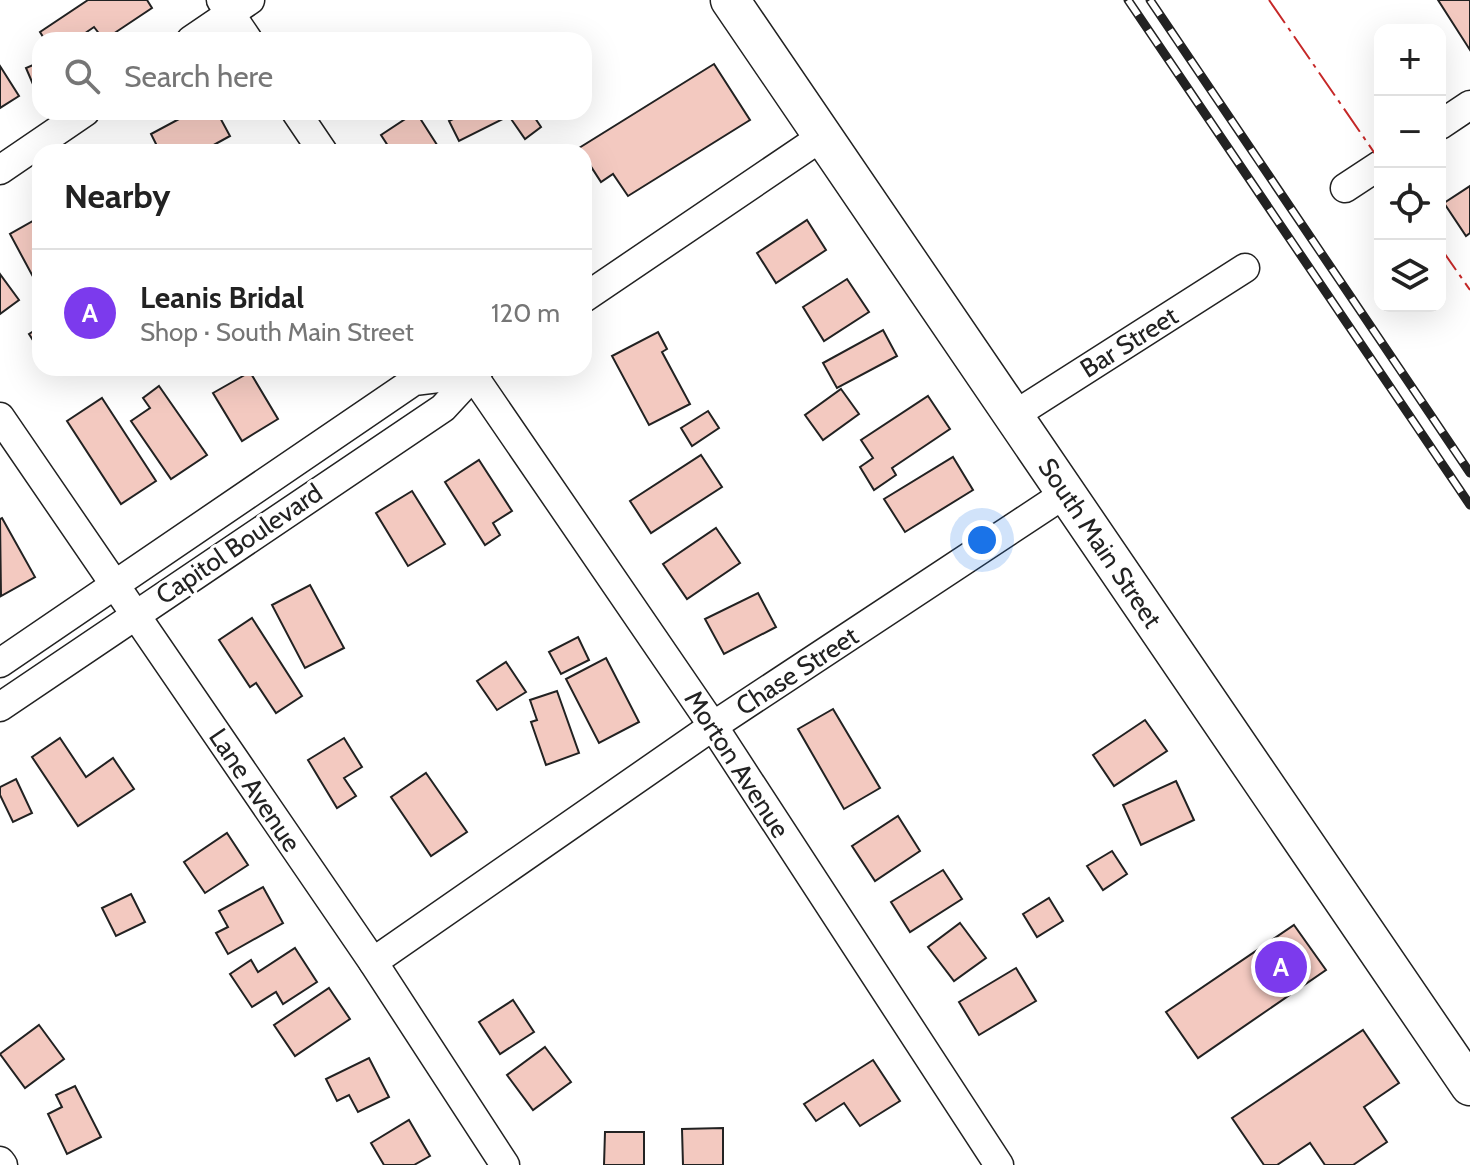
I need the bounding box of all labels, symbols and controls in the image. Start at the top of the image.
map controls [1374,24,1446,312]
button: + [1374,24,1446,96]
search box [32,32,592,120]
icon: search [60,54,104,98]
text: Search here [124,58,273,95]
button: − [1374,96,1446,168]
button: locate [1374,168,1446,240]
text: Nearby [64,175,171,217]
button: layers [1374,240,1446,312]
text: Leanis Bridal [140,279,304,316]
text: A [82,297,98,329]
text: 120 m [491,297,560,329]
street label: Bar Street [1074,299,1184,384]
text: Shop · South Main Street [140,316,414,348]
street label: South Main Street [1031,452,1169,634]
street label: Capitol Boulevard [150,477,328,611]
your location [962,520,1002,560]
street label: Chase Street [730,620,864,722]
street label: Morton Avenue [678,684,796,844]
street label: Lane Avenue [202,722,308,858]
pin: A [1255,937,1307,997]

